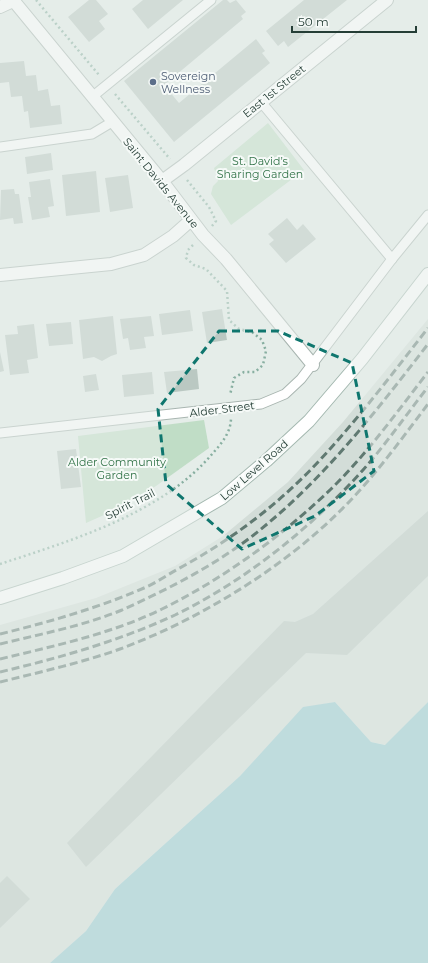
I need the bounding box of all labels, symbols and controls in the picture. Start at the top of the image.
scale bar [292,8,416,34]
text: 50 m [298,14,329,29]
street label: East 1st Street [240,61,309,120]
place label: Sovereign Wellness [161,69,216,96]
marker: Sovereign Wellness [148,77,158,87]
street label: Saint Davids Avenue [120,135,202,231]
park label: St. David’s Sharing Garden [217,154,303,181]
street label: Alder Street [189,398,256,420]
street label: Low Level Road [217,437,291,503]
park label: Alder Community Garden [68,455,166,482]
street label: Spirit Trail [103,485,157,523]

